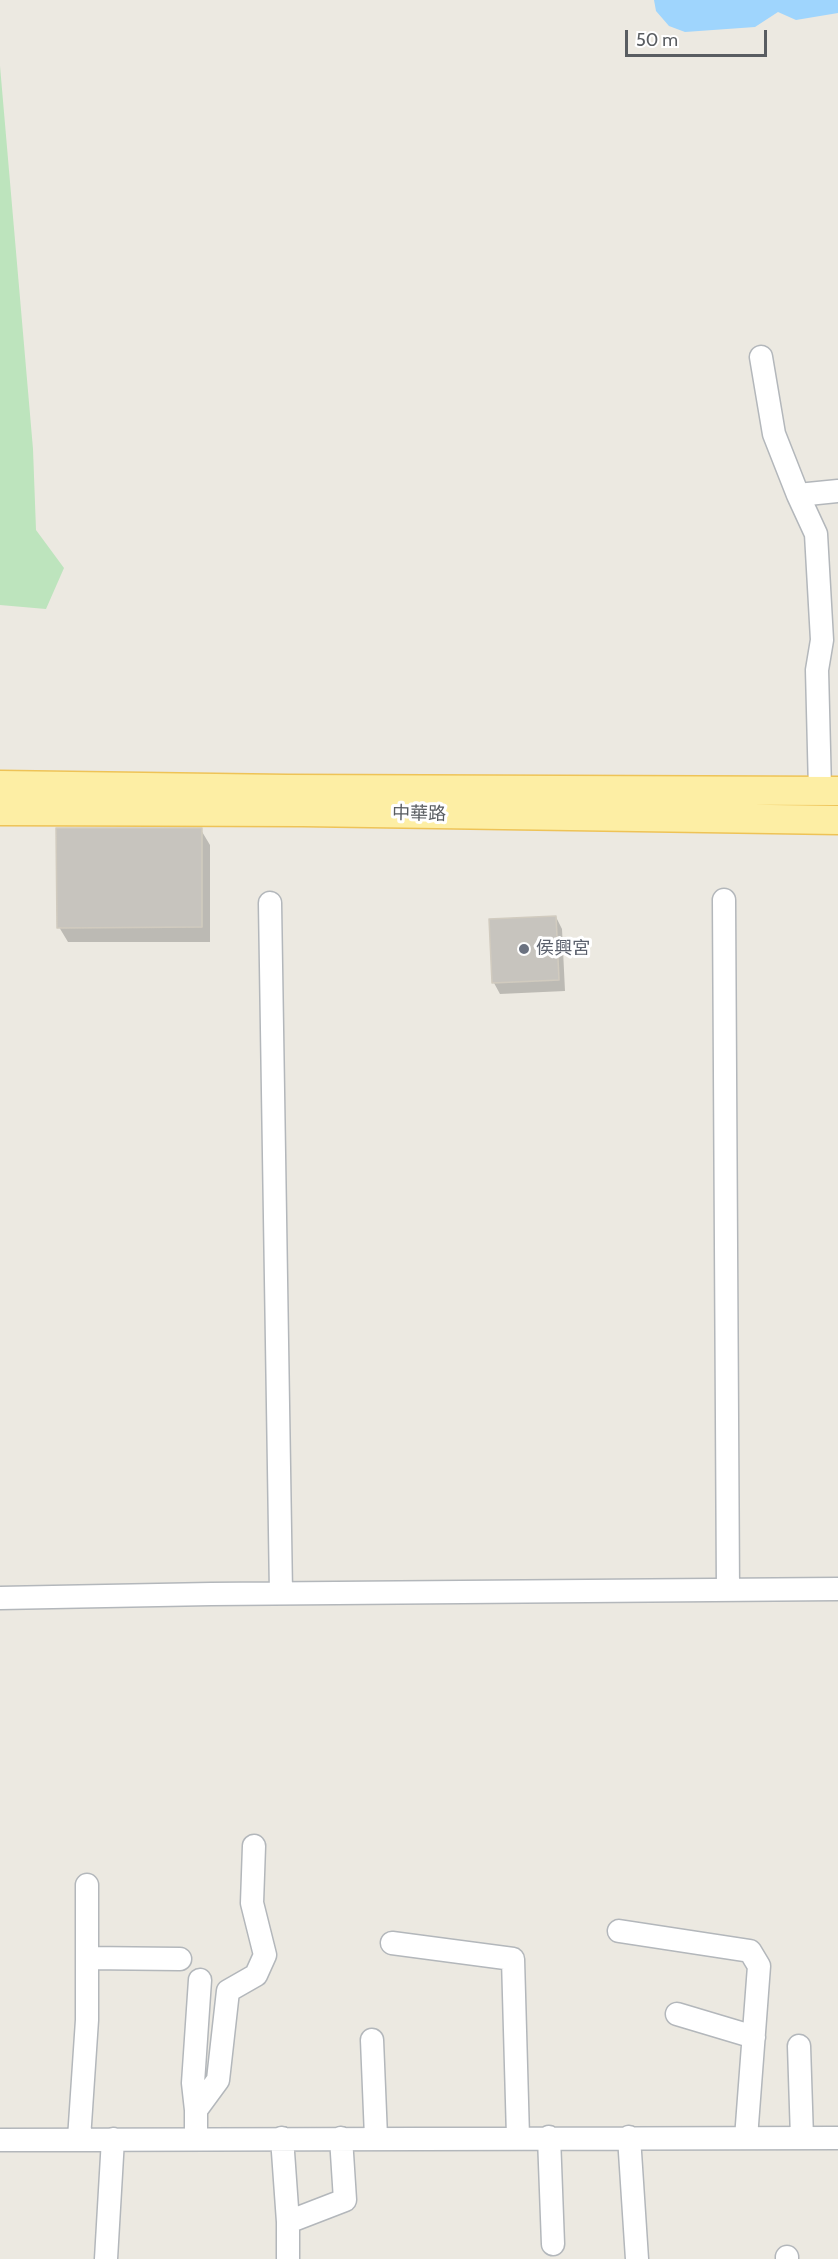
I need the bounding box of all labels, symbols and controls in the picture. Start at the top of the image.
scale bar [628,18,770,56]
text: 50 m [636,29,678,51]
street label: 中華路 [392,803,446,825]
place label: 侯興宮 [536,938,590,960]
marker: 侯興宮 [517,942,531,956]

